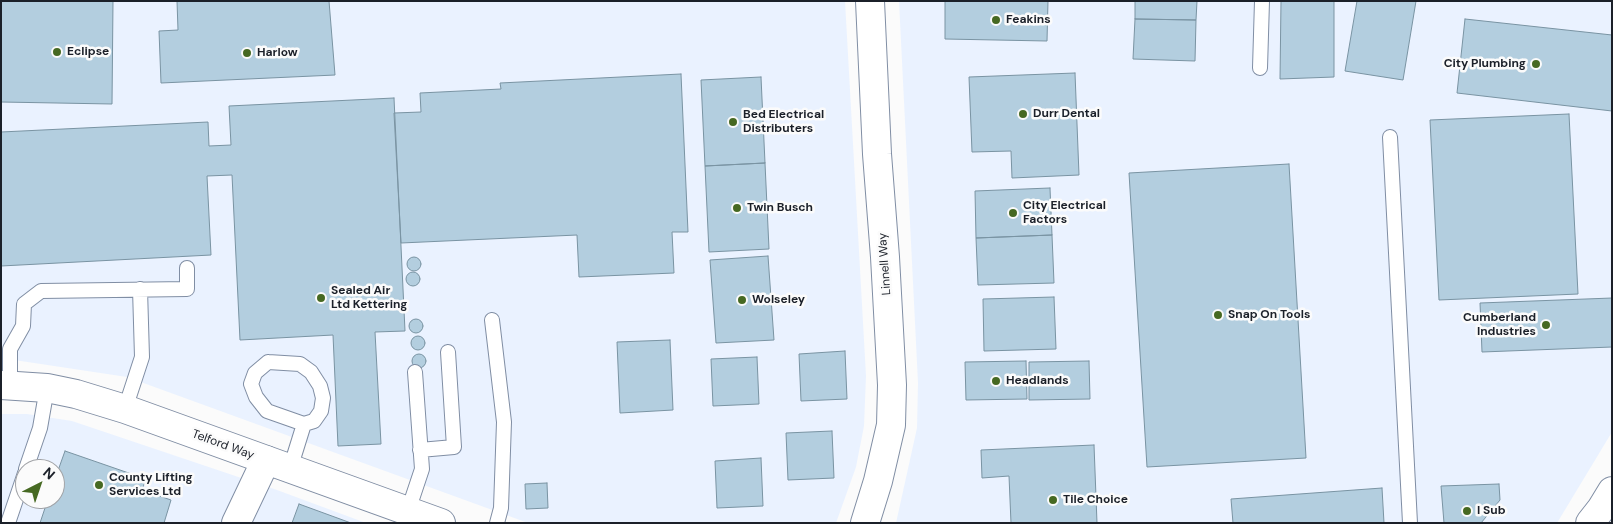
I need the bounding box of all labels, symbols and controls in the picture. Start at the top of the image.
place label: Feakins [1006,13,1051,27]
marker: Feakins [990,14,1002,26]
place label: Eclipse [67,45,109,59]
marker: Eclipse [51,46,63,58]
place label: Harlow [257,46,298,60]
marker: Harlow [241,47,253,59]
place label: City Plumbing [1444,57,1526,71]
marker: City Plumbing [1530,58,1542,70]
place label: Durr Dental [1033,107,1100,121]
place label: Bed Electrical Distributers [743,108,824,136]
marker: Durr Dental [1017,108,1029,120]
marker: Bed Electrical Distributers [727,116,739,128]
place label: City Electrical Factors [1023,199,1106,227]
place label: Twin Busch [747,201,813,215]
marker: Twin Busch [731,202,743,214]
marker: City Electrical Factors [1007,207,1019,219]
street label: Linnell Way [876,232,894,296]
place label: Sealed Air Ltd Kettering [331,284,407,312]
marker: Sealed Air Ltd Kettering [315,292,327,304]
place label: Wolseley [752,293,805,307]
marker: Wolseley [736,294,748,306]
place label: Snap On Tools [1228,308,1310,322]
marker: Snap On Tools [1212,309,1224,321]
place label: Cumberland Industries [1463,311,1536,339]
marker: Cumberland Industries [1540,319,1552,331]
place label: Headlands [1006,374,1069,388]
marker: Headlands [990,375,1002,387]
street label: Telford Way [190,427,256,463]
north arrow [15,459,65,509]
text: N [39,463,59,484]
place label: County Lifting Services Ltd [109,471,193,499]
marker: County Lifting Services Ltd [93,479,105,491]
place label: Tile Choice [1063,493,1128,507]
marker: Tile Choice [1047,494,1059,506]
place label: I Sub [1477,504,1506,518]
marker: I Sub [1461,505,1473,517]

